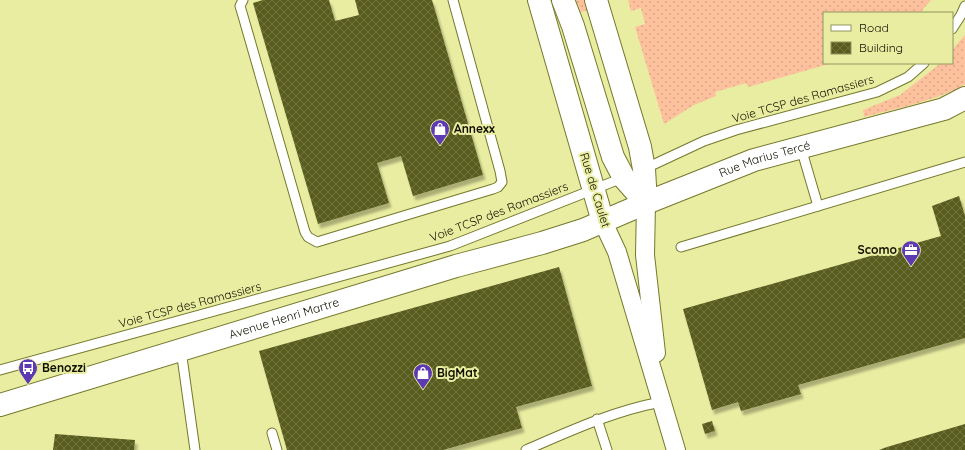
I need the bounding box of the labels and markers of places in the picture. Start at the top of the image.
shop icon: Annexx [429,118,451,146]
place label: Annexx [454,121,495,136]
office icon: Scomo [900,239,922,267]
place label: Scomo [858,242,898,257]
bus stop icon: Benozzi [17,357,39,385]
place label: Benozzi [42,360,86,375]
shop icon: BigMat [412,362,434,390]
place label: BigMat [437,365,478,380]

